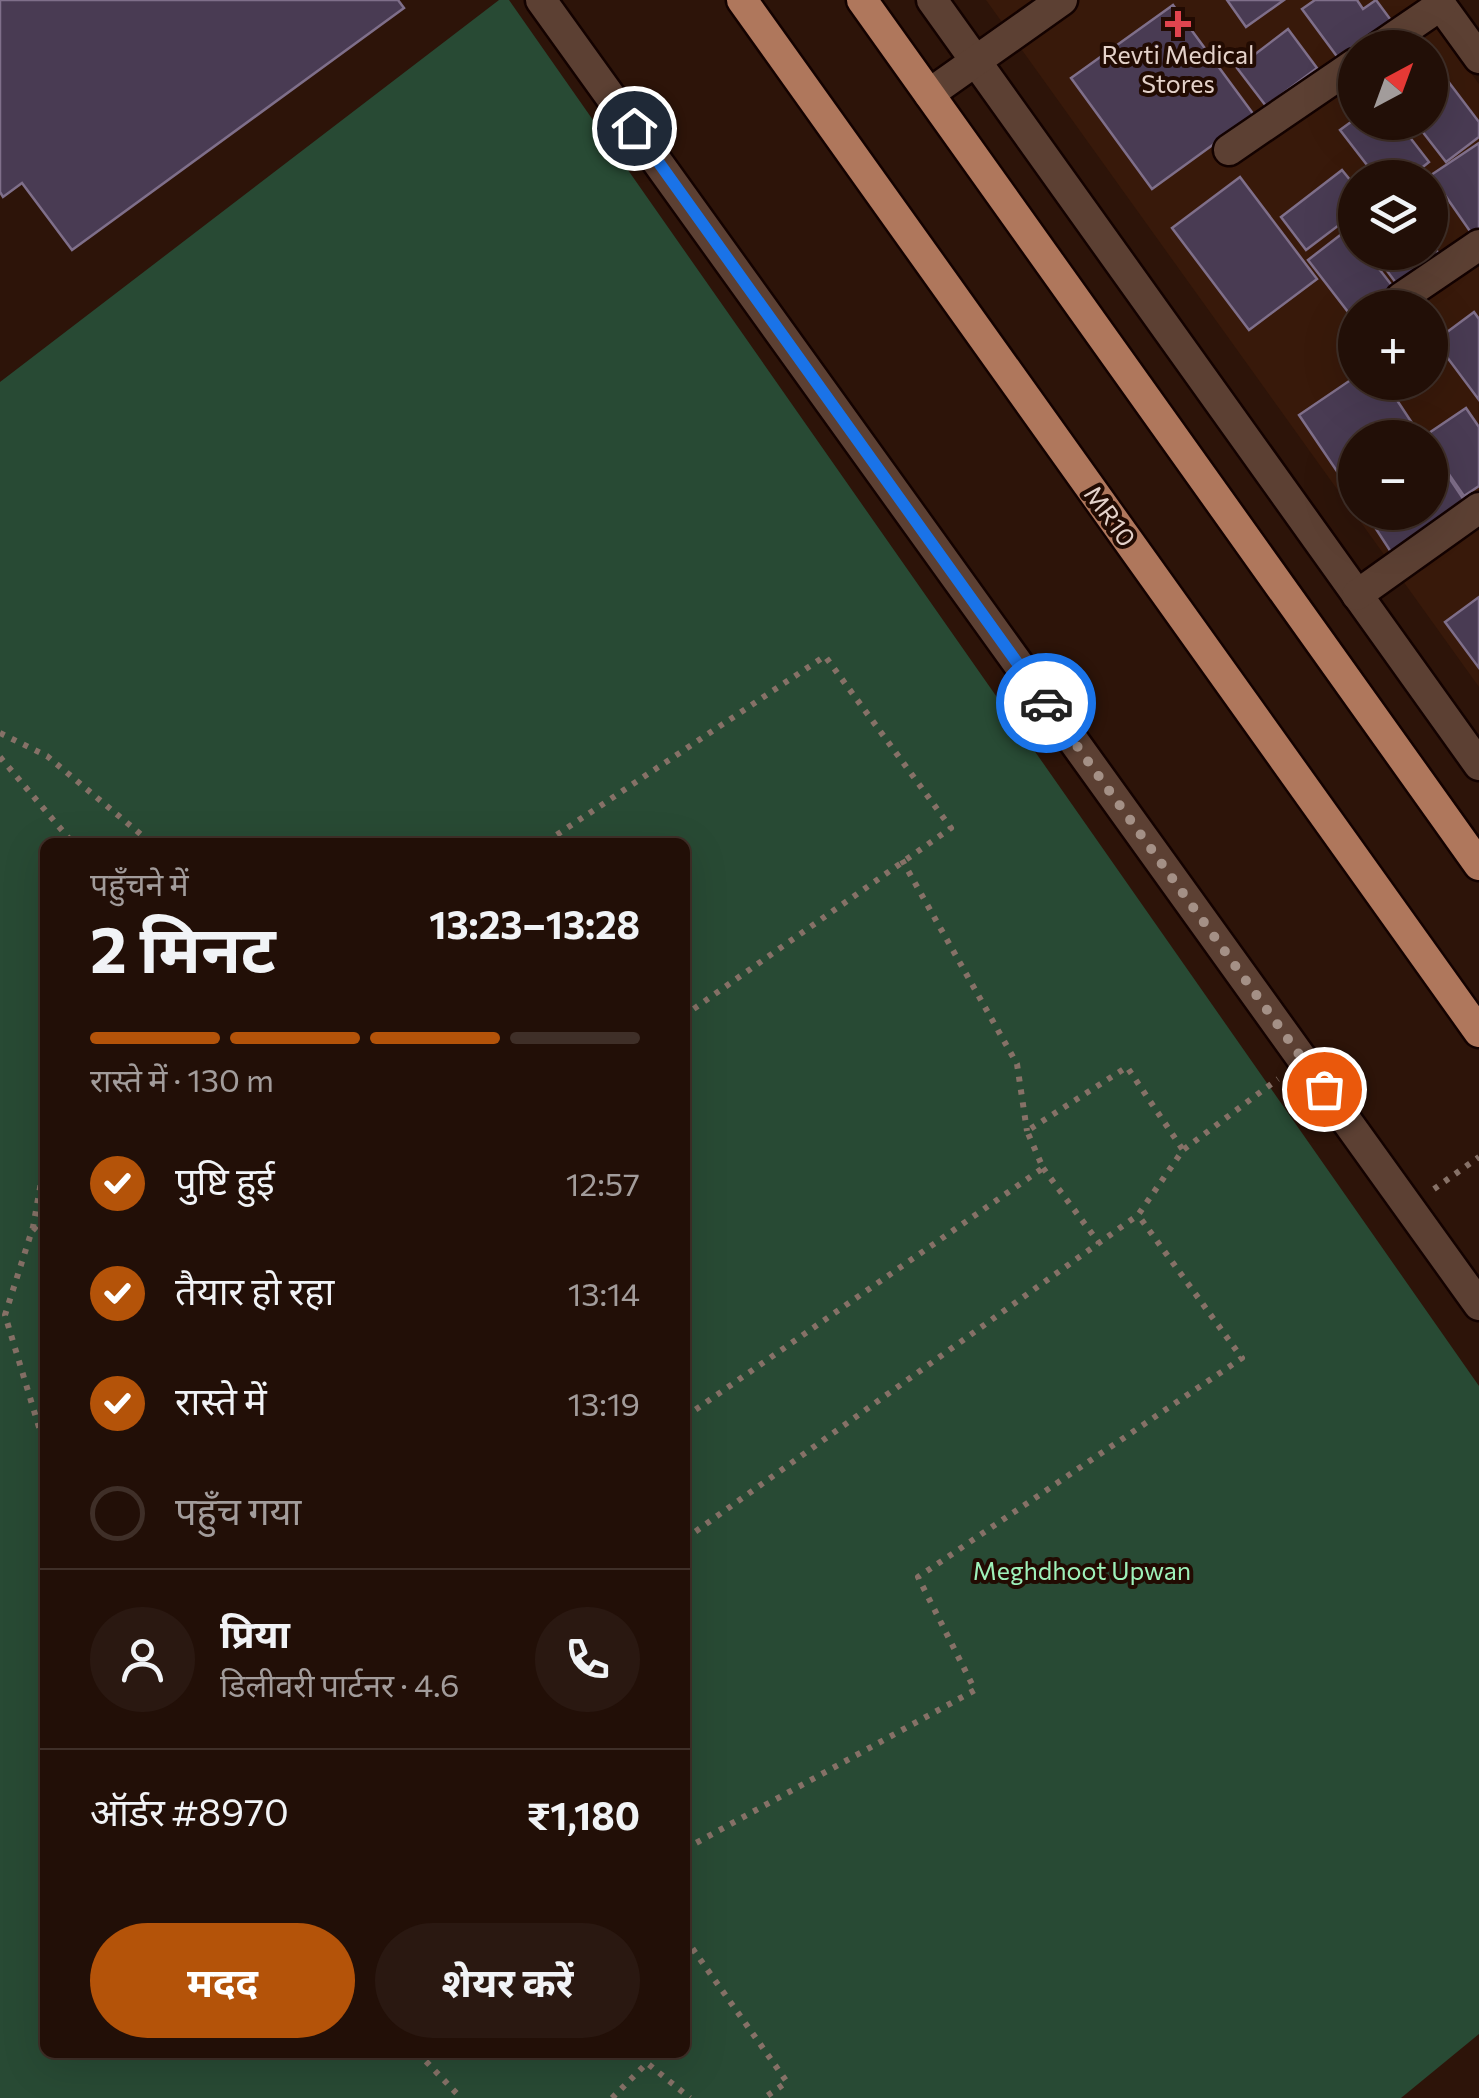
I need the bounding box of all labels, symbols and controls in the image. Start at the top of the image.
marker: Revti Medical Stores [1167,13,1189,35]
north arrow [1338,30,1448,140]
map controls [1338,30,1448,530]
place label: Revti Medical Stores [1102,39,1254,98]
pin [592,86,677,171]
icon: home [607,101,662,156]
button: layers [1338,160,1448,270]
button: + [1338,290,1448,400]
button: − [1338,420,1448,530]
street label: MR10 [1079,479,1143,552]
courier [996,653,1096,753]
icon: car [1019,676,1074,731]
text: पहुँचने में [90,863,189,903]
text: 13:23–13:28 [429,900,640,947]
text: 2 मिनट [90,907,276,986]
pin [1282,1047,1367,1132]
text: रास्ते में · 130 m [90,1059,274,1099]
icon: bag [1297,1062,1352,1117]
icon: check [90,1156,145,1211]
text: पुष्टि हुई [175,1156,275,1203]
text: 12:57 [566,1163,640,1203]
icon: check [90,1266,145,1321]
text: तैयार हो रहा [175,1266,334,1313]
text: 13:14 [568,1273,640,1313]
icon: check [90,1376,145,1431]
text: रास्ते में [175,1376,267,1423]
text: 13:19 [567,1383,640,1423]
text: पहुँच गया [175,1486,301,1533]
park label: Meghdhoot Upwan [973,1555,1191,1585]
button: person [90,1607,195,1712]
button: phone [535,1607,640,1712]
text: प्रिया [220,1609,290,1656]
text: डिलीवरी पार्टनर · 4.6 [220,1664,459,1704]
text: ऑर्डर #8970 [90,1787,289,1834]
text: ₹1,180 [527,1791,640,1838]
button: मदद [90,1923,355,2038]
button: शेयर करें [375,1923,640,2038]

